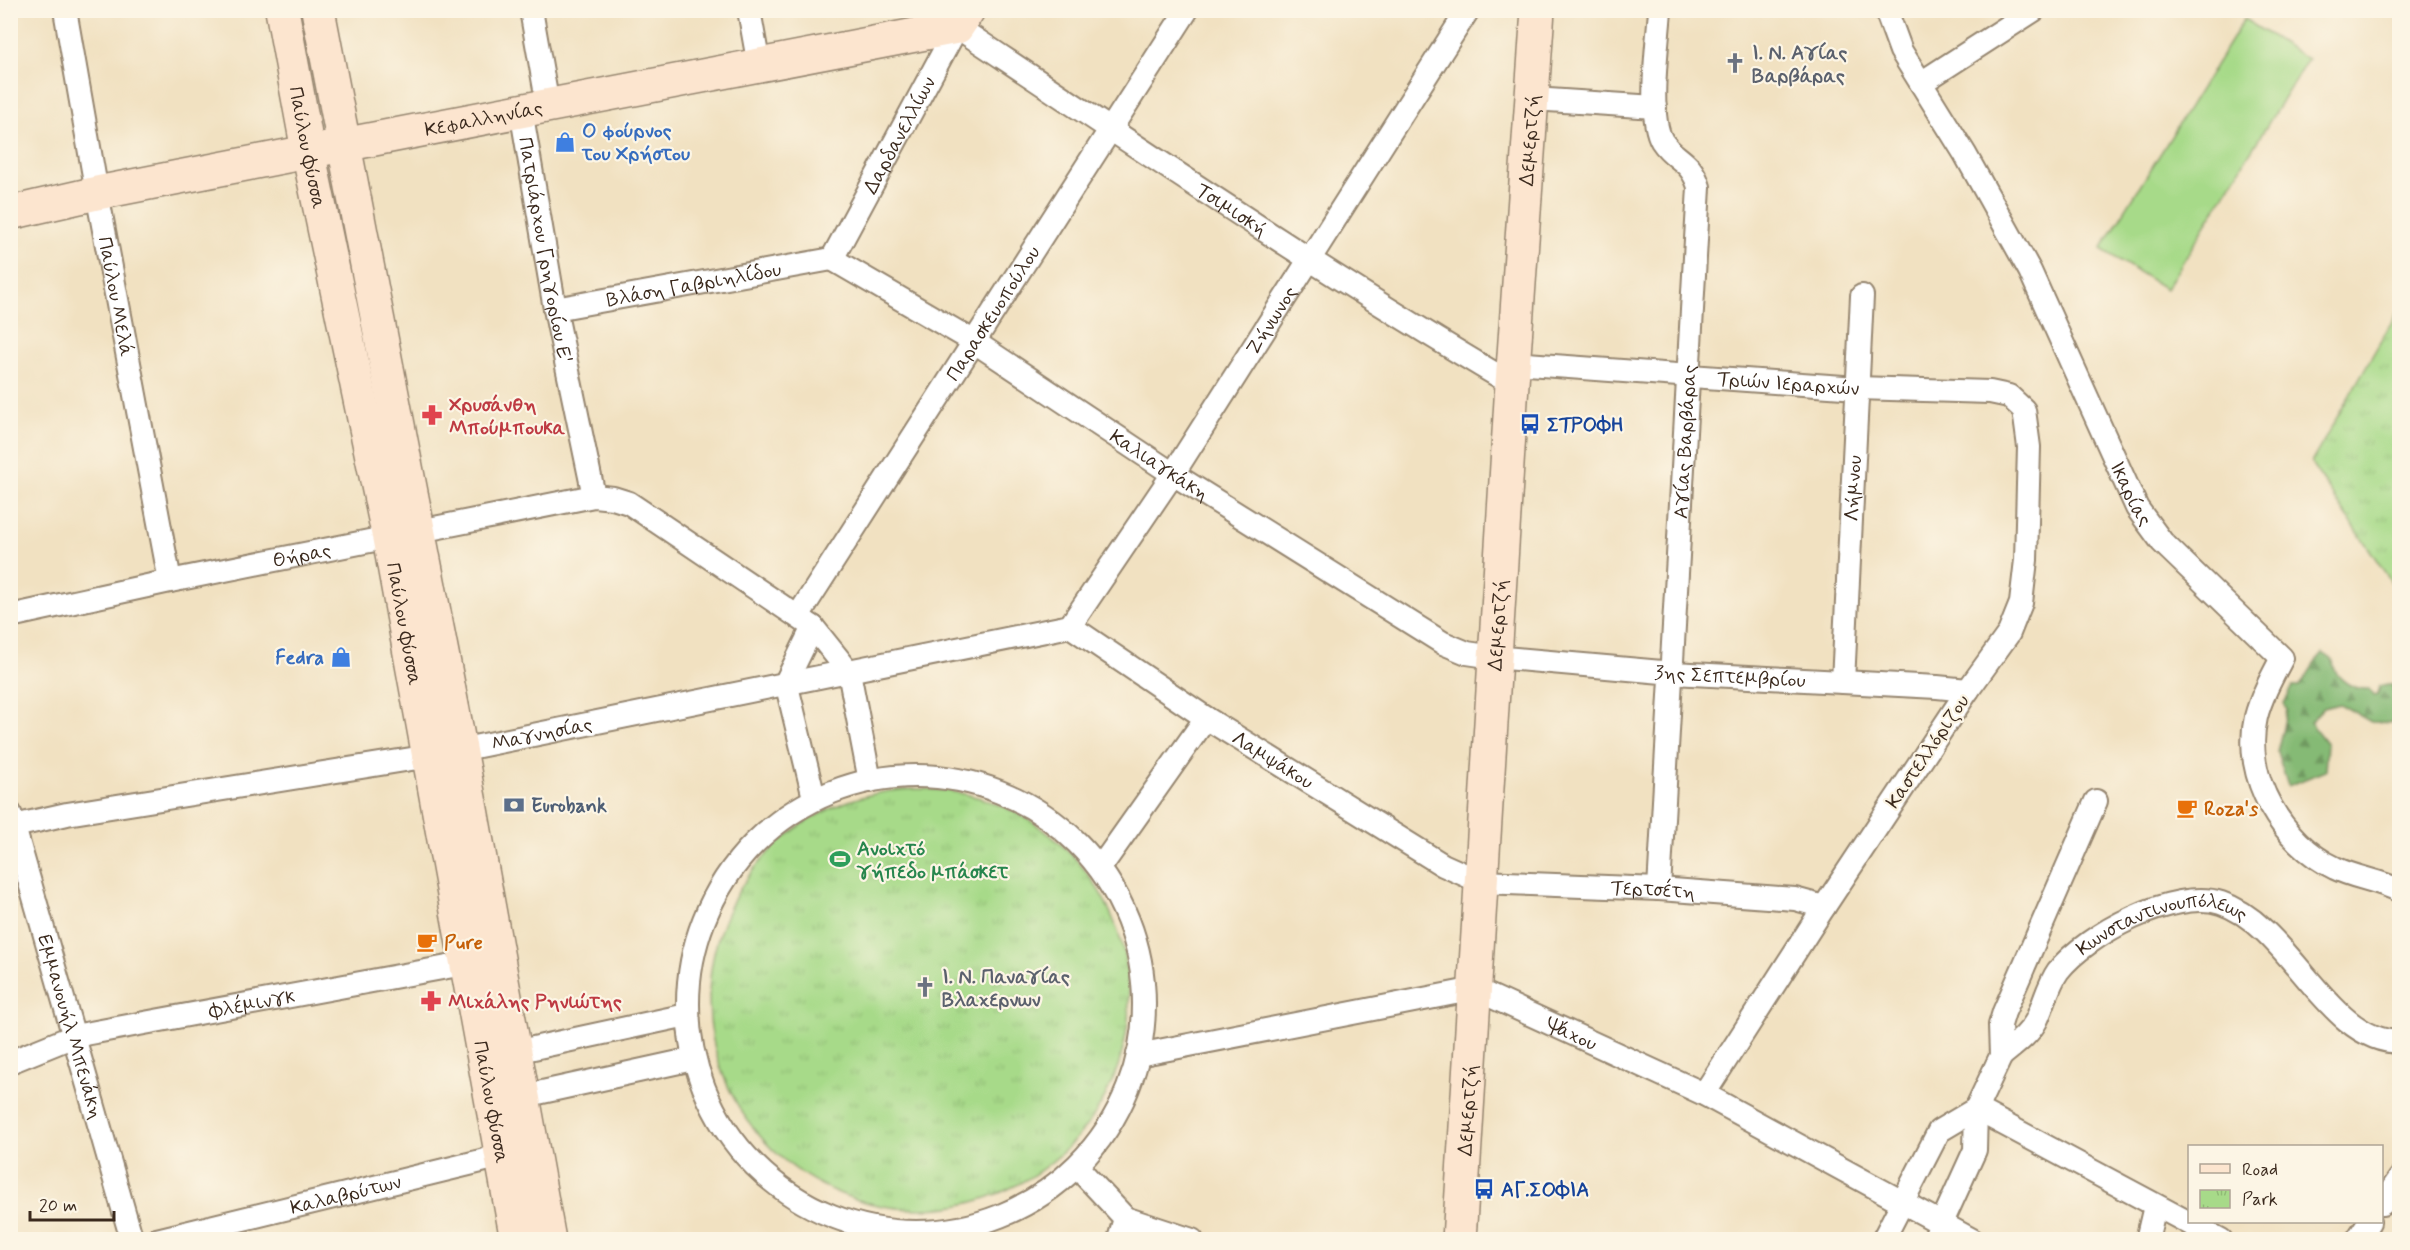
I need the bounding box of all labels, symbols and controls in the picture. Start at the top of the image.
place label: Ι. Ν. Αγίας Βαρβάρας [1752,40,1848,90]
church icon: Ι. Ν. Αγίας Βαρβάρας [1723,51,1747,75]
street label: Δαρδανελλίων [858,72,943,199]
street label: Παύλου Φύσσα [281,84,332,212]
street label: Δεμερτζή [1514,94,1547,187]
street label: Κεφαλληνίας [422,95,545,144]
place label: Ο φούρνος του Χρήστου [581,118,690,168]
shop icon: Ο φούρνος του Χρήστου [553,130,577,154]
street label: Πατριάρχου Γρηγορίου Ε' [511,135,578,366]
street label: Τσιμισκή [1190,177,1272,244]
street label: Παύλου Μελά [90,234,140,359]
street label: Παρασκευοπούλου [940,241,1047,387]
street label: Βλάση Γαβριηλίδου [604,256,784,314]
street label: Ζήνωνος [1240,281,1304,361]
street label: Αγίας Βαρβάρας [1668,364,1704,520]
street label: Τριών Ιεραρχών [1716,366,1860,403]
place label: Χρυσάνθη Μπούμπουκα [449,392,566,442]
pharmacy icon: Χρυσάνθη Μπούμπουκα [420,403,444,427]
bus stop icon: ΣΤΡΟΦΗ [1518,412,1542,436]
place label: ΣΤΡΟΦΗ [1547,412,1624,439]
street label: Καλιαγκάκη [1104,424,1214,508]
street label: Λήμνου [1839,454,1869,522]
street label: Ικαρίας [2103,457,2158,532]
street label: Θήρας [270,537,334,575]
street label: Παύλου Φύσσα [379,560,428,688]
street label: Δεμερτζή [1482,579,1515,672]
place label: Fedra [275,645,324,672]
shop icon: Fedra [329,645,353,669]
street label: 3ης Σεπτεμβρίου [1653,659,1806,695]
street label: Καστελλόριζου [1880,689,1976,814]
street label: Μαγνησίας [489,711,595,758]
street label: Λαμψάκου [1226,725,1318,796]
bank icon: Eurobank [502,793,526,817]
place label: Eurobank [531,793,607,820]
cafe icon: Roza's [2175,796,2199,820]
place label: Roza's [2204,796,2258,823]
place label: Ανοιχτό γήπεδο μπάσκετ [856,836,1009,886]
sports icon: Ανοιχτό γήπεδο μπάσκετ [828,847,852,871]
street label: Τερτσέτη [1610,875,1696,907]
street label: Κωνσταντινουπόλεως [2071,888,2253,963]
cafe icon: Pure [415,930,439,954]
place label: Pure [444,930,483,957]
street label: Εμμανουήλ Μπενάκη [30,931,109,1123]
place label: Ι. Ν. Παναγίας Βλαχερνων [942,964,1070,1014]
church icon: Ι. Ν. Παναγίας Βλαχερνων [913,975,937,999]
street label: Φλέμινγκ [206,983,297,1026]
pharmacy icon: Μιχάλης Ρηνιώτης [419,989,443,1013]
place label: Μιχάλης Ρηνιώτης [448,989,622,1016]
street label: Ψάχου [1541,1011,1601,1058]
street label: Παύλου Φύσσα [466,1039,515,1166]
street label: Δεμερτζή [1452,1064,1485,1157]
legend [2188,1145,2383,1223]
text: Road [2242,1158,2278,1182]
street label: Καλαβρύτων [287,1169,404,1222]
bus stop icon: ΑΓ.ΣΟΦΙΑ [1472,1177,1496,1201]
place label: ΑΓ.ΣΟΦΙΑ [1501,1177,1589,1204]
scale bar [30,1184,114,1222]
text: Park [2242,1188,2278,1212]
text: 20 m [39,1194,77,1218]

